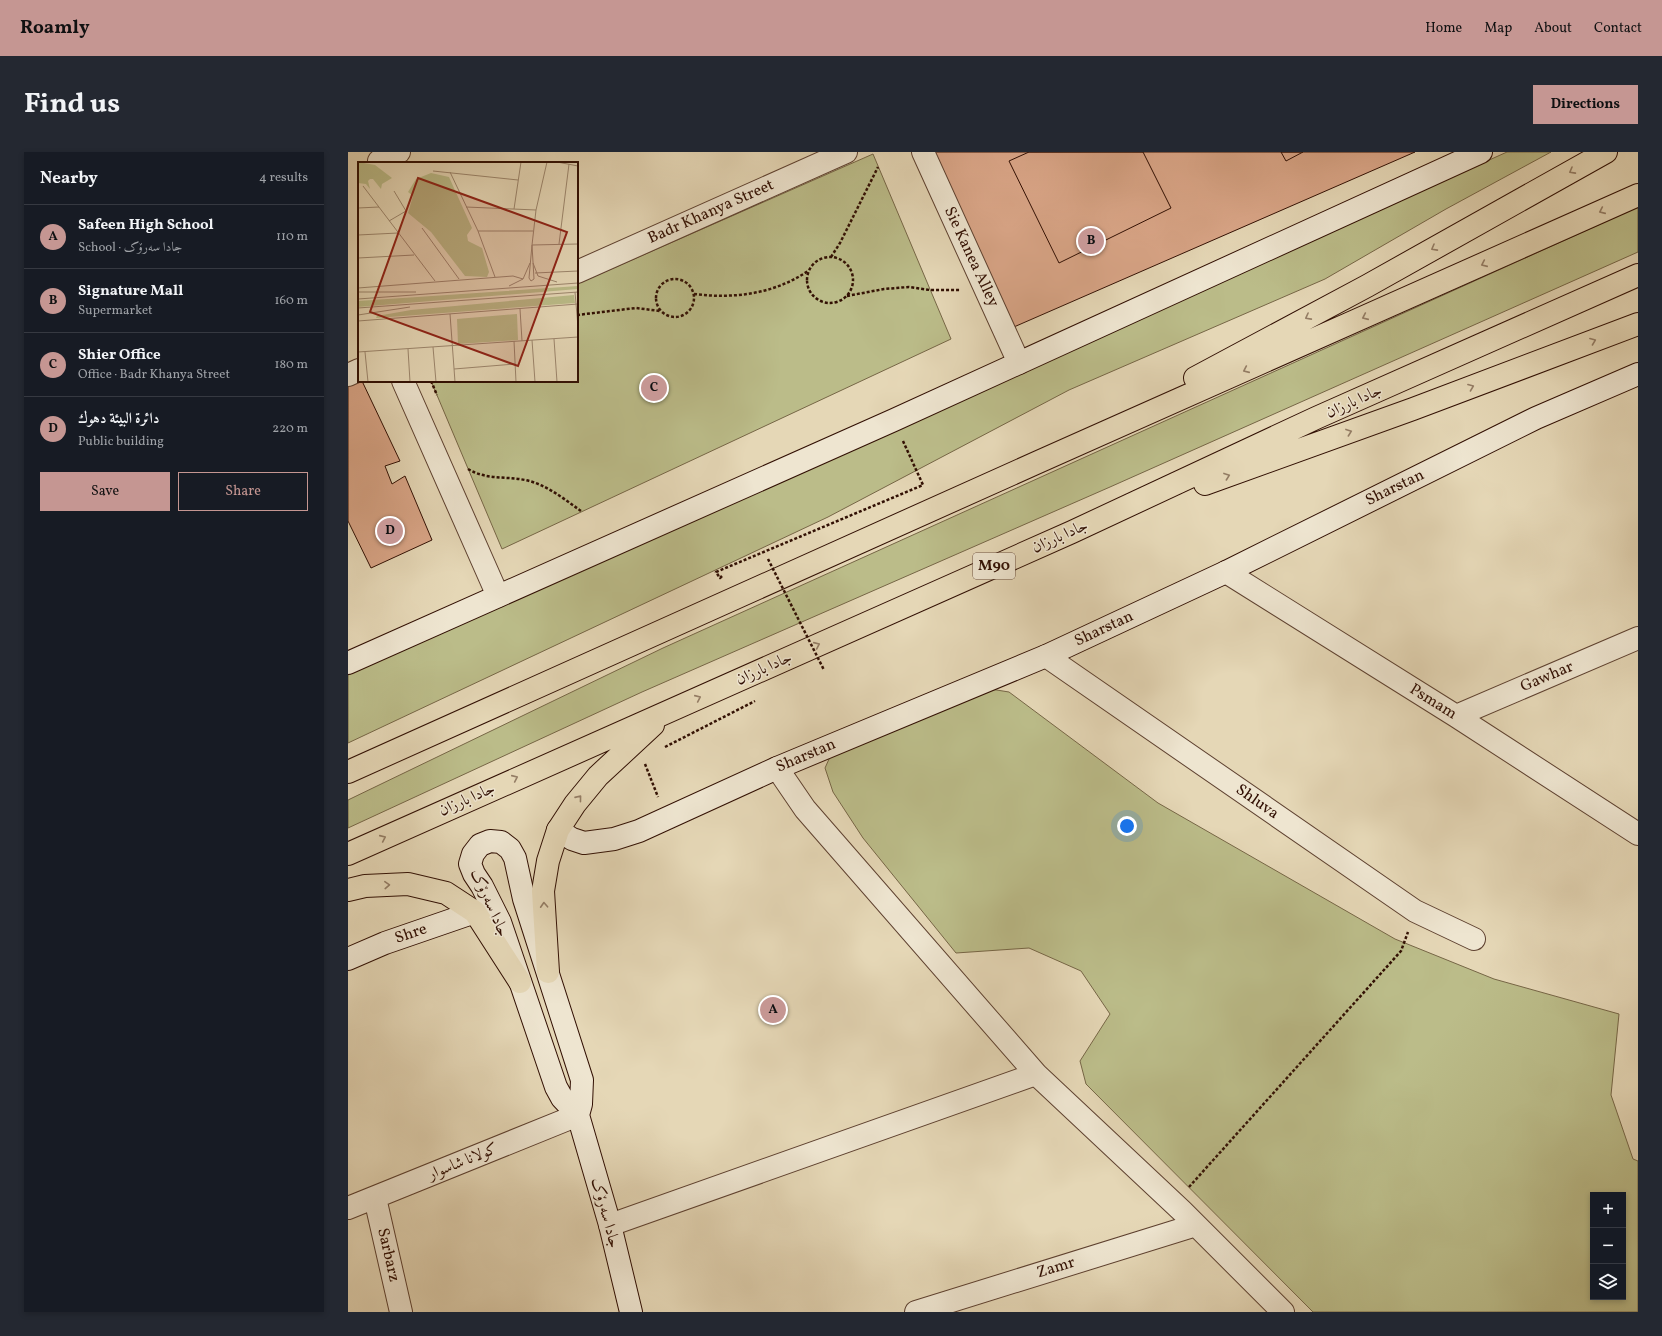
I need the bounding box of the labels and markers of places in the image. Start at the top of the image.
pin: B [1078,226,1104,256]
pin: C [641,373,667,403]
pin: D [377,516,403,546]
pin: A [760,995,786,1025]

